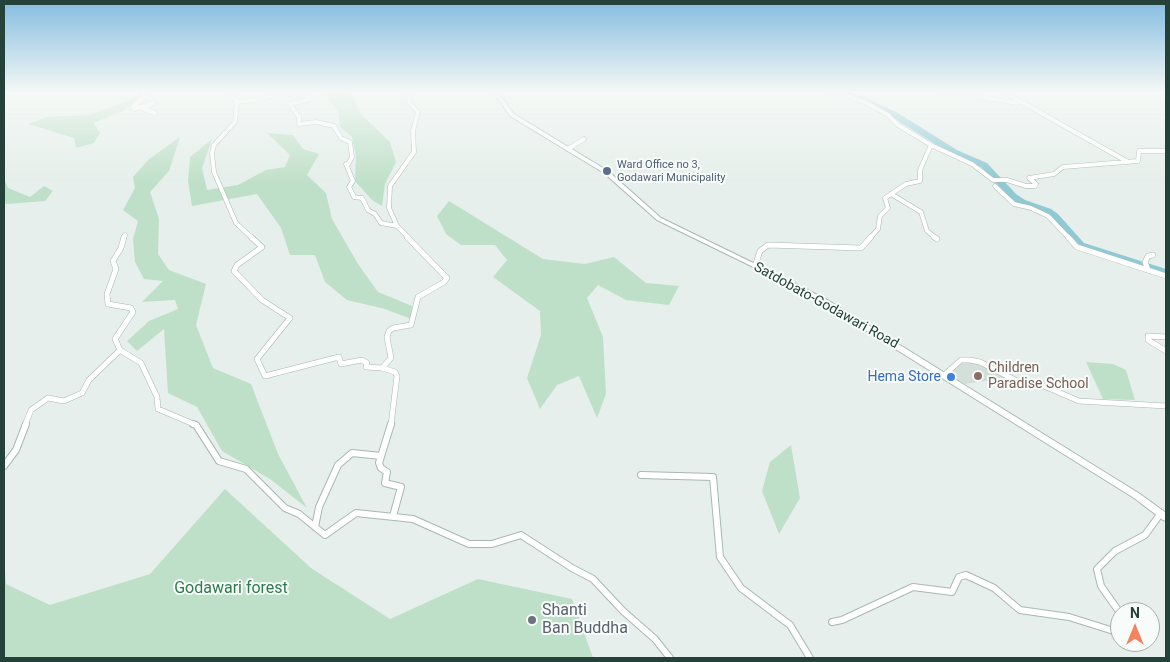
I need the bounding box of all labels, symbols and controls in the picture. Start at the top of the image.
place label: Ward Office no 3, Godawari Municipality [617,158,725,184]
marker: Ward Office no 3, Godawari Municipality [601,165,613,177]
street label: Satdobato-Godawari Road [751,259,901,353]
place label: Children Paradise School [988,360,1089,392]
place label: Hema Store [867,369,941,385]
marker: Children Paradise School [972,370,984,382]
marker: Hema Store [945,371,957,383]
park label: Godawari forest [174,579,288,599]
place label: Shanti Ban Buddha [542,601,628,639]
north arrow [1110,602,1160,652]
text: N [1130,605,1140,621]
marker: Shanti Ban Buddha [526,614,538,626]

